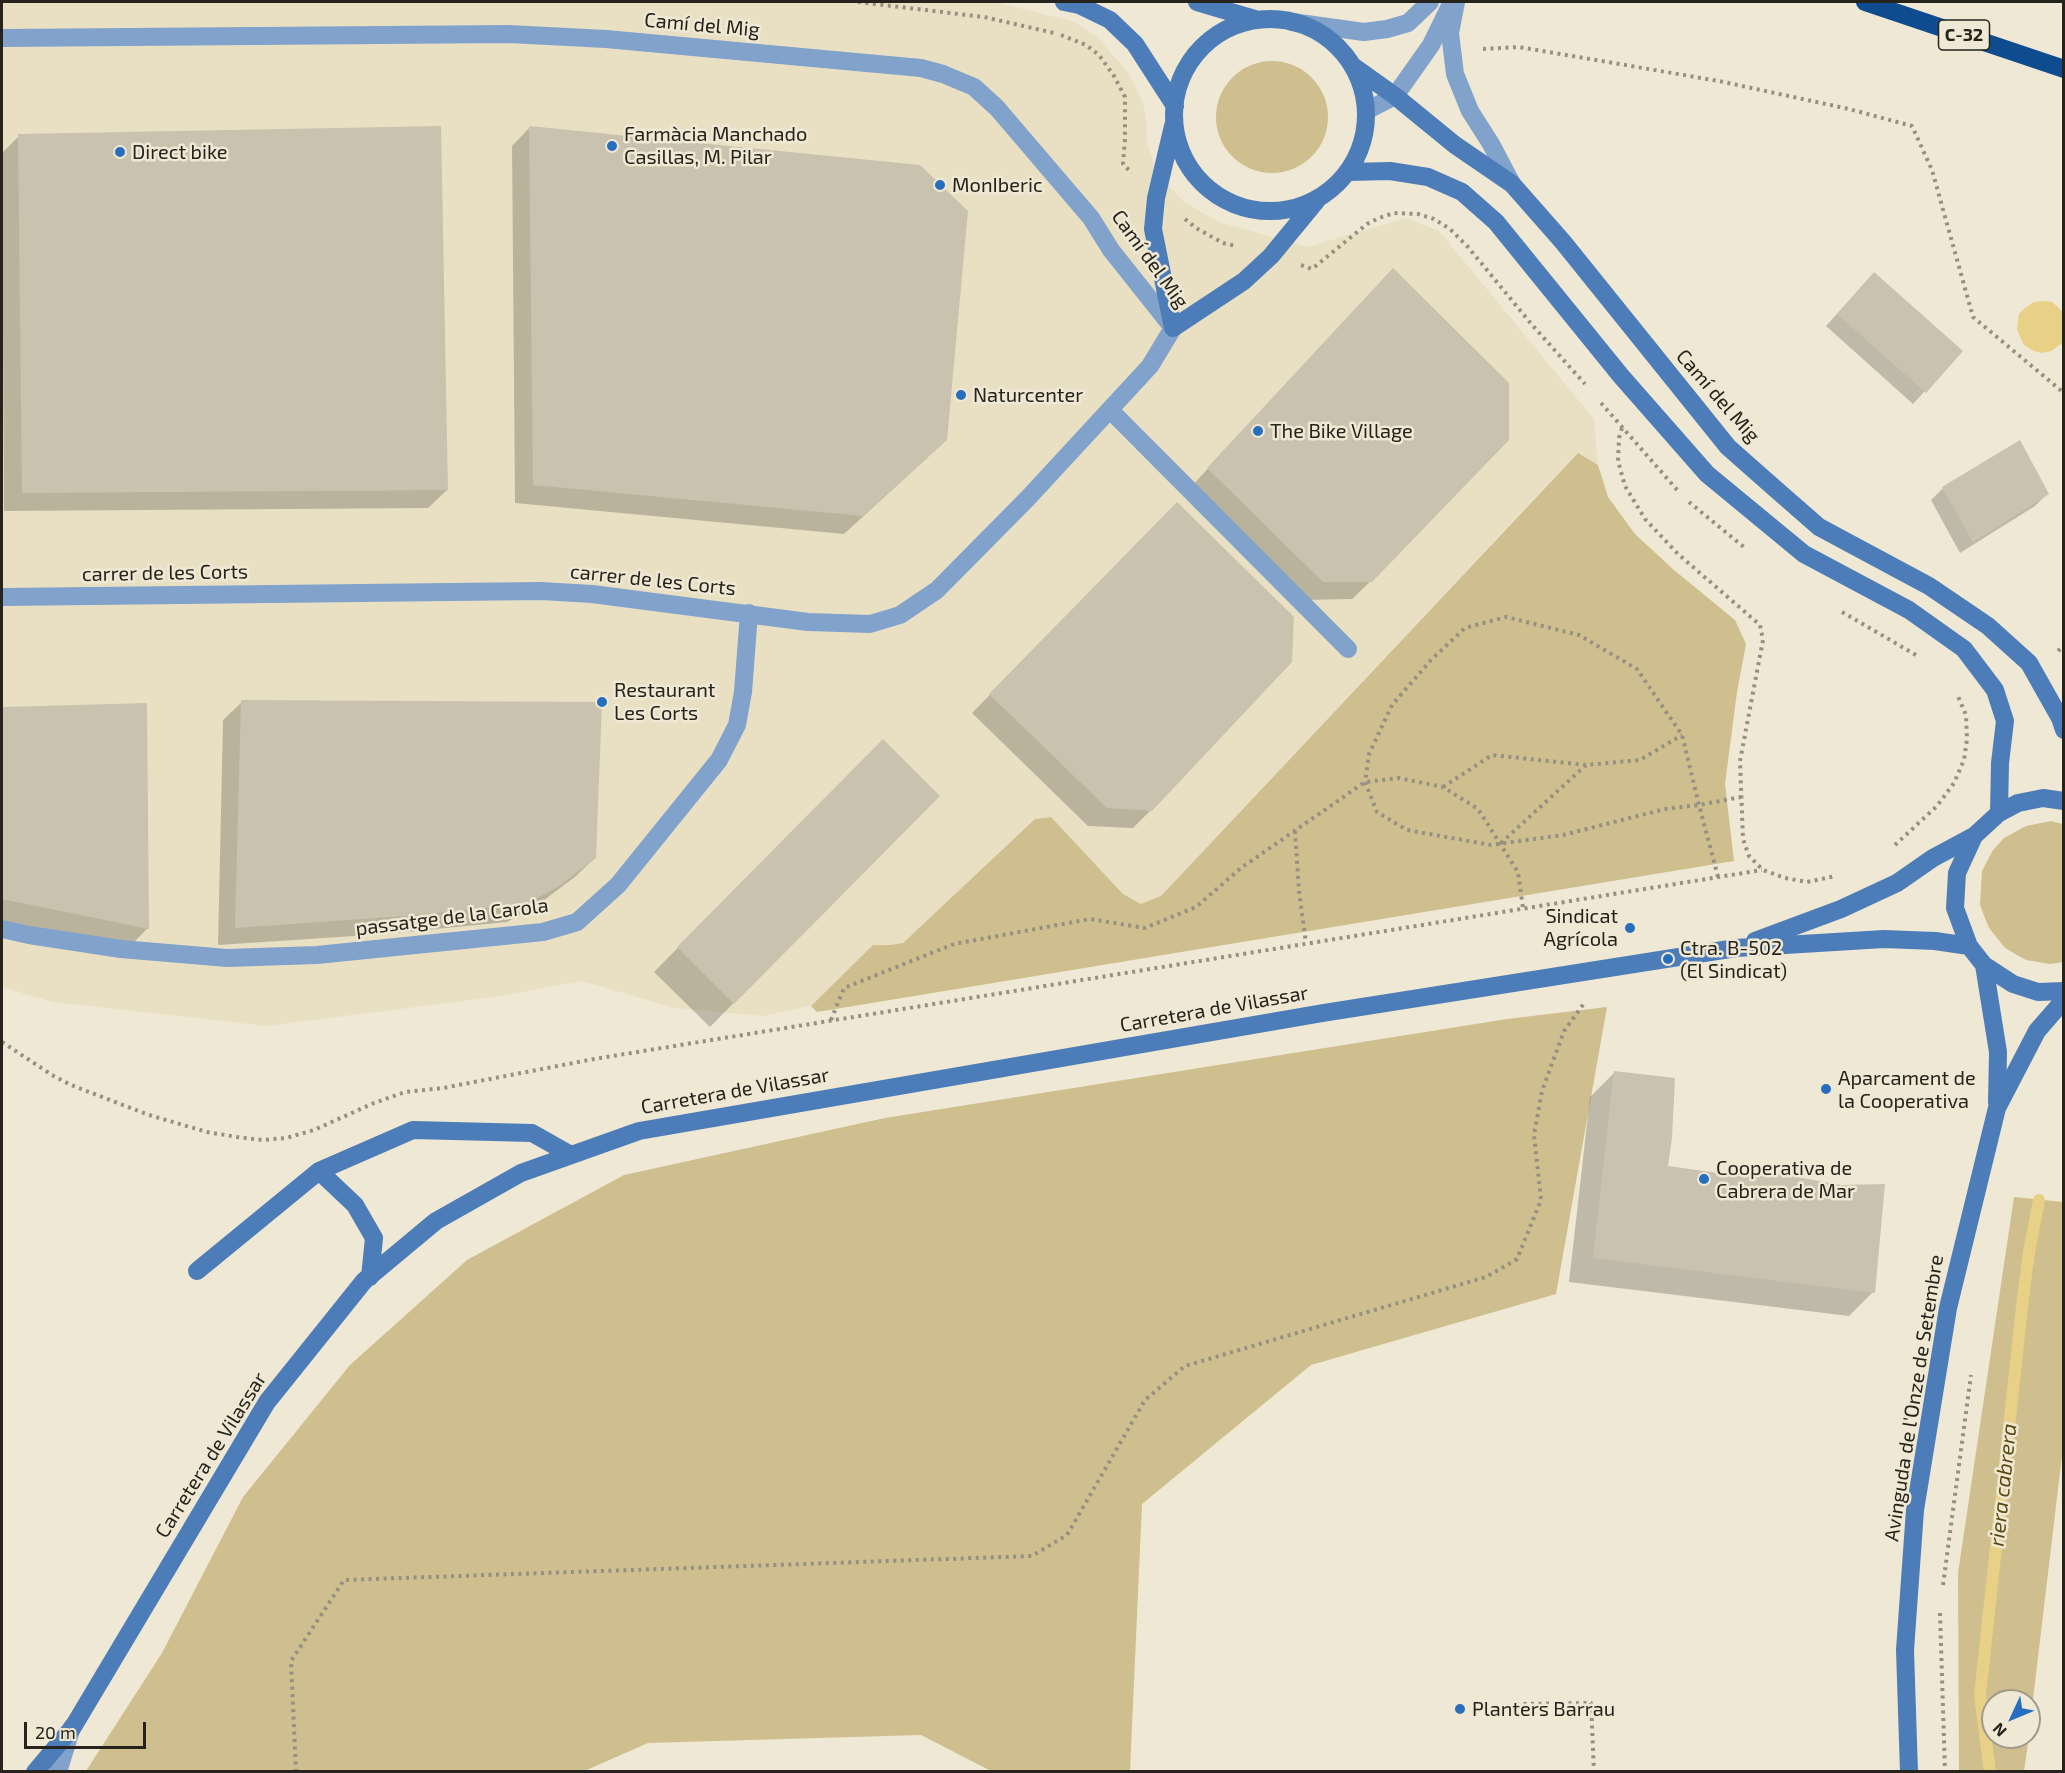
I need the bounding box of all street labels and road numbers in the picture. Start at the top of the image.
street label: Camí del Mig [643,8,761,42]
road number: C-32 [1938,20,1990,50]
street label: Camí del Mig [1106,205,1194,313]
street label: Camí del Mig [1671,345,1765,447]
street label: carrer de les Corts [569,559,737,601]
street label: carrer de les Corts [82,560,248,586]
street label: passatge de la Carola [354,893,550,941]
street label: Carretera de Vilassar [1118,981,1310,1037]
street label: Carretera de Vilassar [639,1063,831,1119]
street label: Avinguda de l'Onze de Setembre [1879,1253,1949,1543]
street label: Carretera de Vilassar [150,1368,272,1542]

